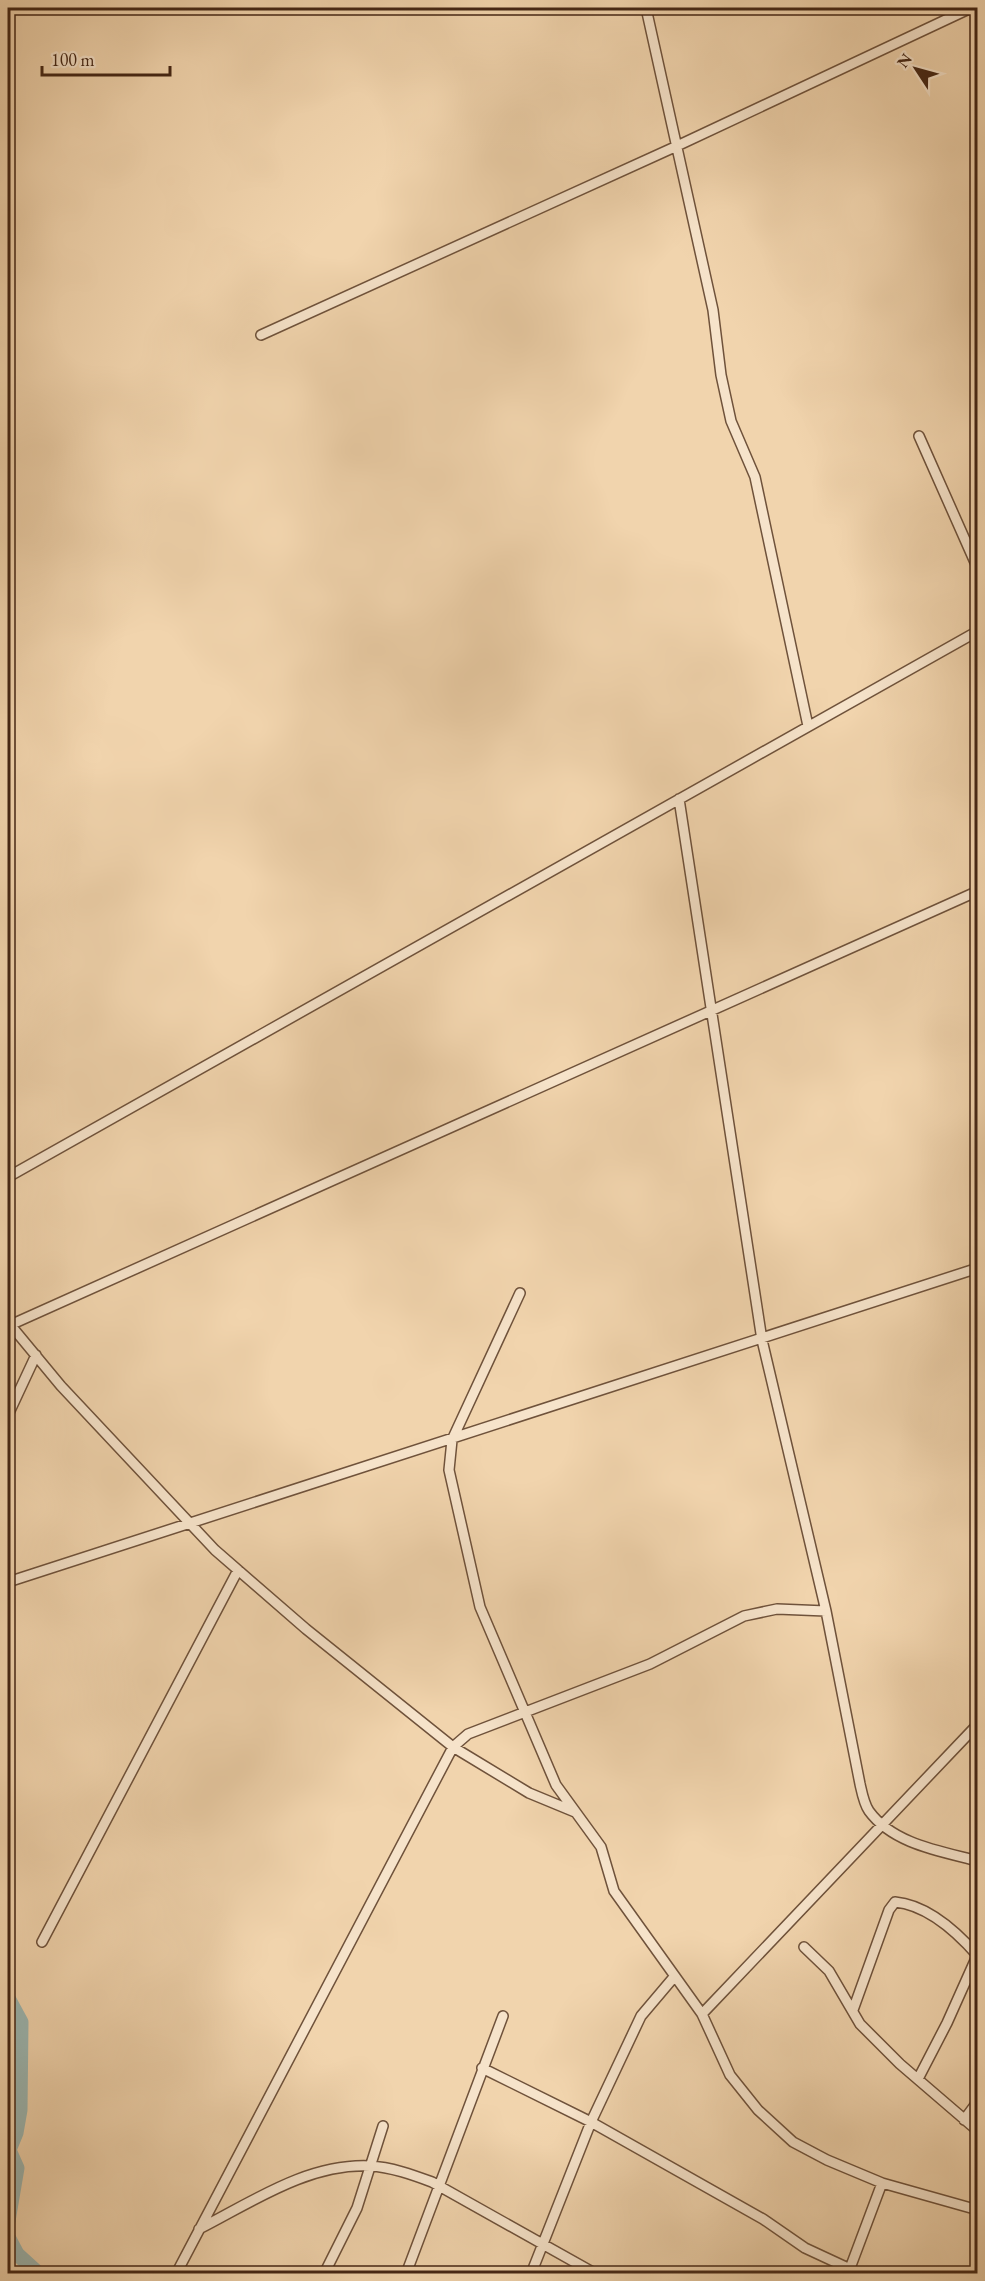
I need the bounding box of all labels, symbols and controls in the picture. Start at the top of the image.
scale bar [42,39,170,77]
north arrow [886,39,946,99]
text: 100 m [51,48,95,71]
text: N [892,49,917,72]

